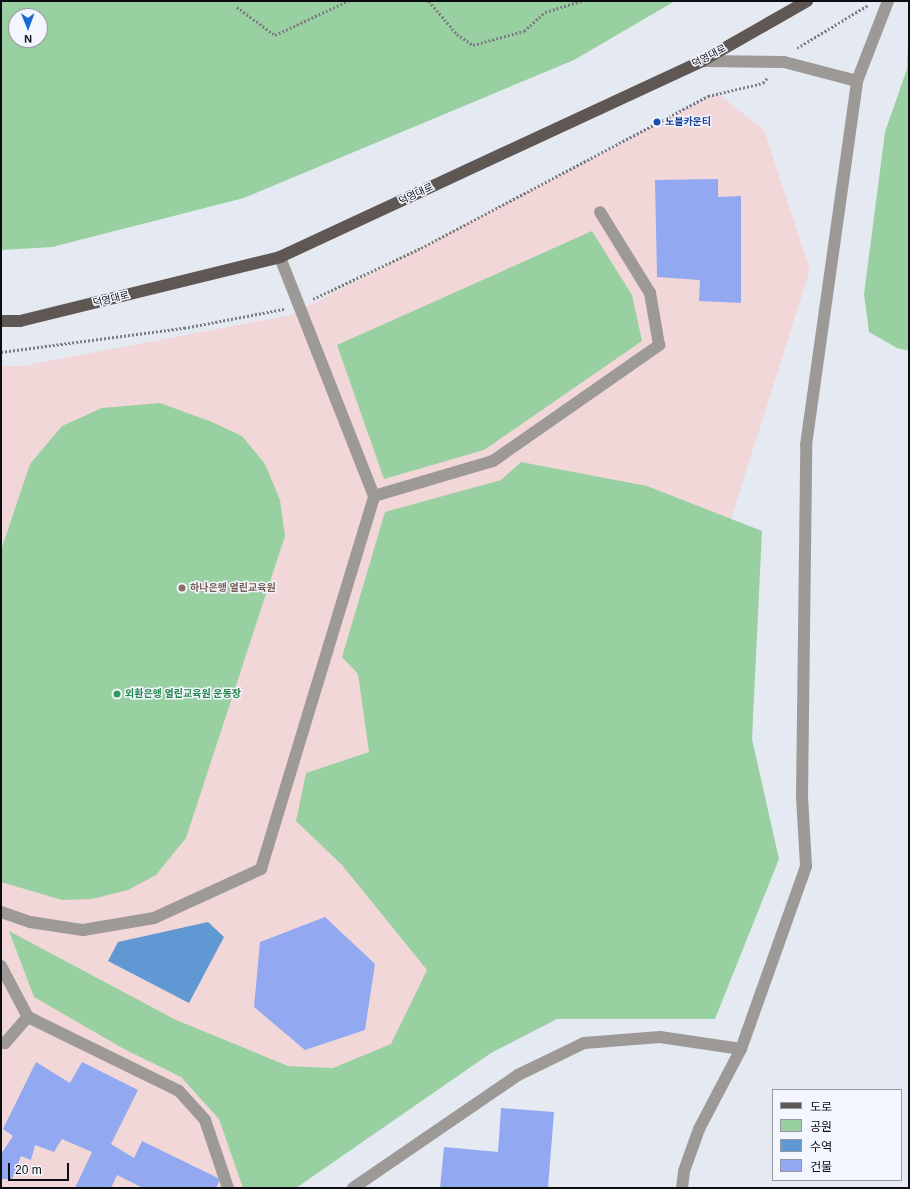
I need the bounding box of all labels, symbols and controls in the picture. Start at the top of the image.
north arrow [8,8,48,48]
text: N [24,33,32,45]
street label: 덕영대로 [690,42,728,70]
place label: 노블카운티 [665,116,711,128]
marker: 노블카운티 [652,117,662,127]
street label: 덕영대로 [397,181,435,207]
street label: 덕영대로 [92,289,130,309]
place label: 하나은행 열린교육원 [190,582,276,594]
marker: 하나은행 열린교육원 [177,583,187,593]
place label: 외환은행 열린교육원 운동장 [125,688,241,700]
marker: 외환은행 열린교육원 운동장 [112,689,122,699]
legend [772,1089,902,1181]
text: 도로 [810,1100,832,1114]
text: 공원 [810,1120,832,1134]
text: 수역 [810,1140,832,1154]
scale bar [10,1155,71,1181]
text: 건물 [810,1160,832,1174]
text: 20 m [15,1163,42,1177]

